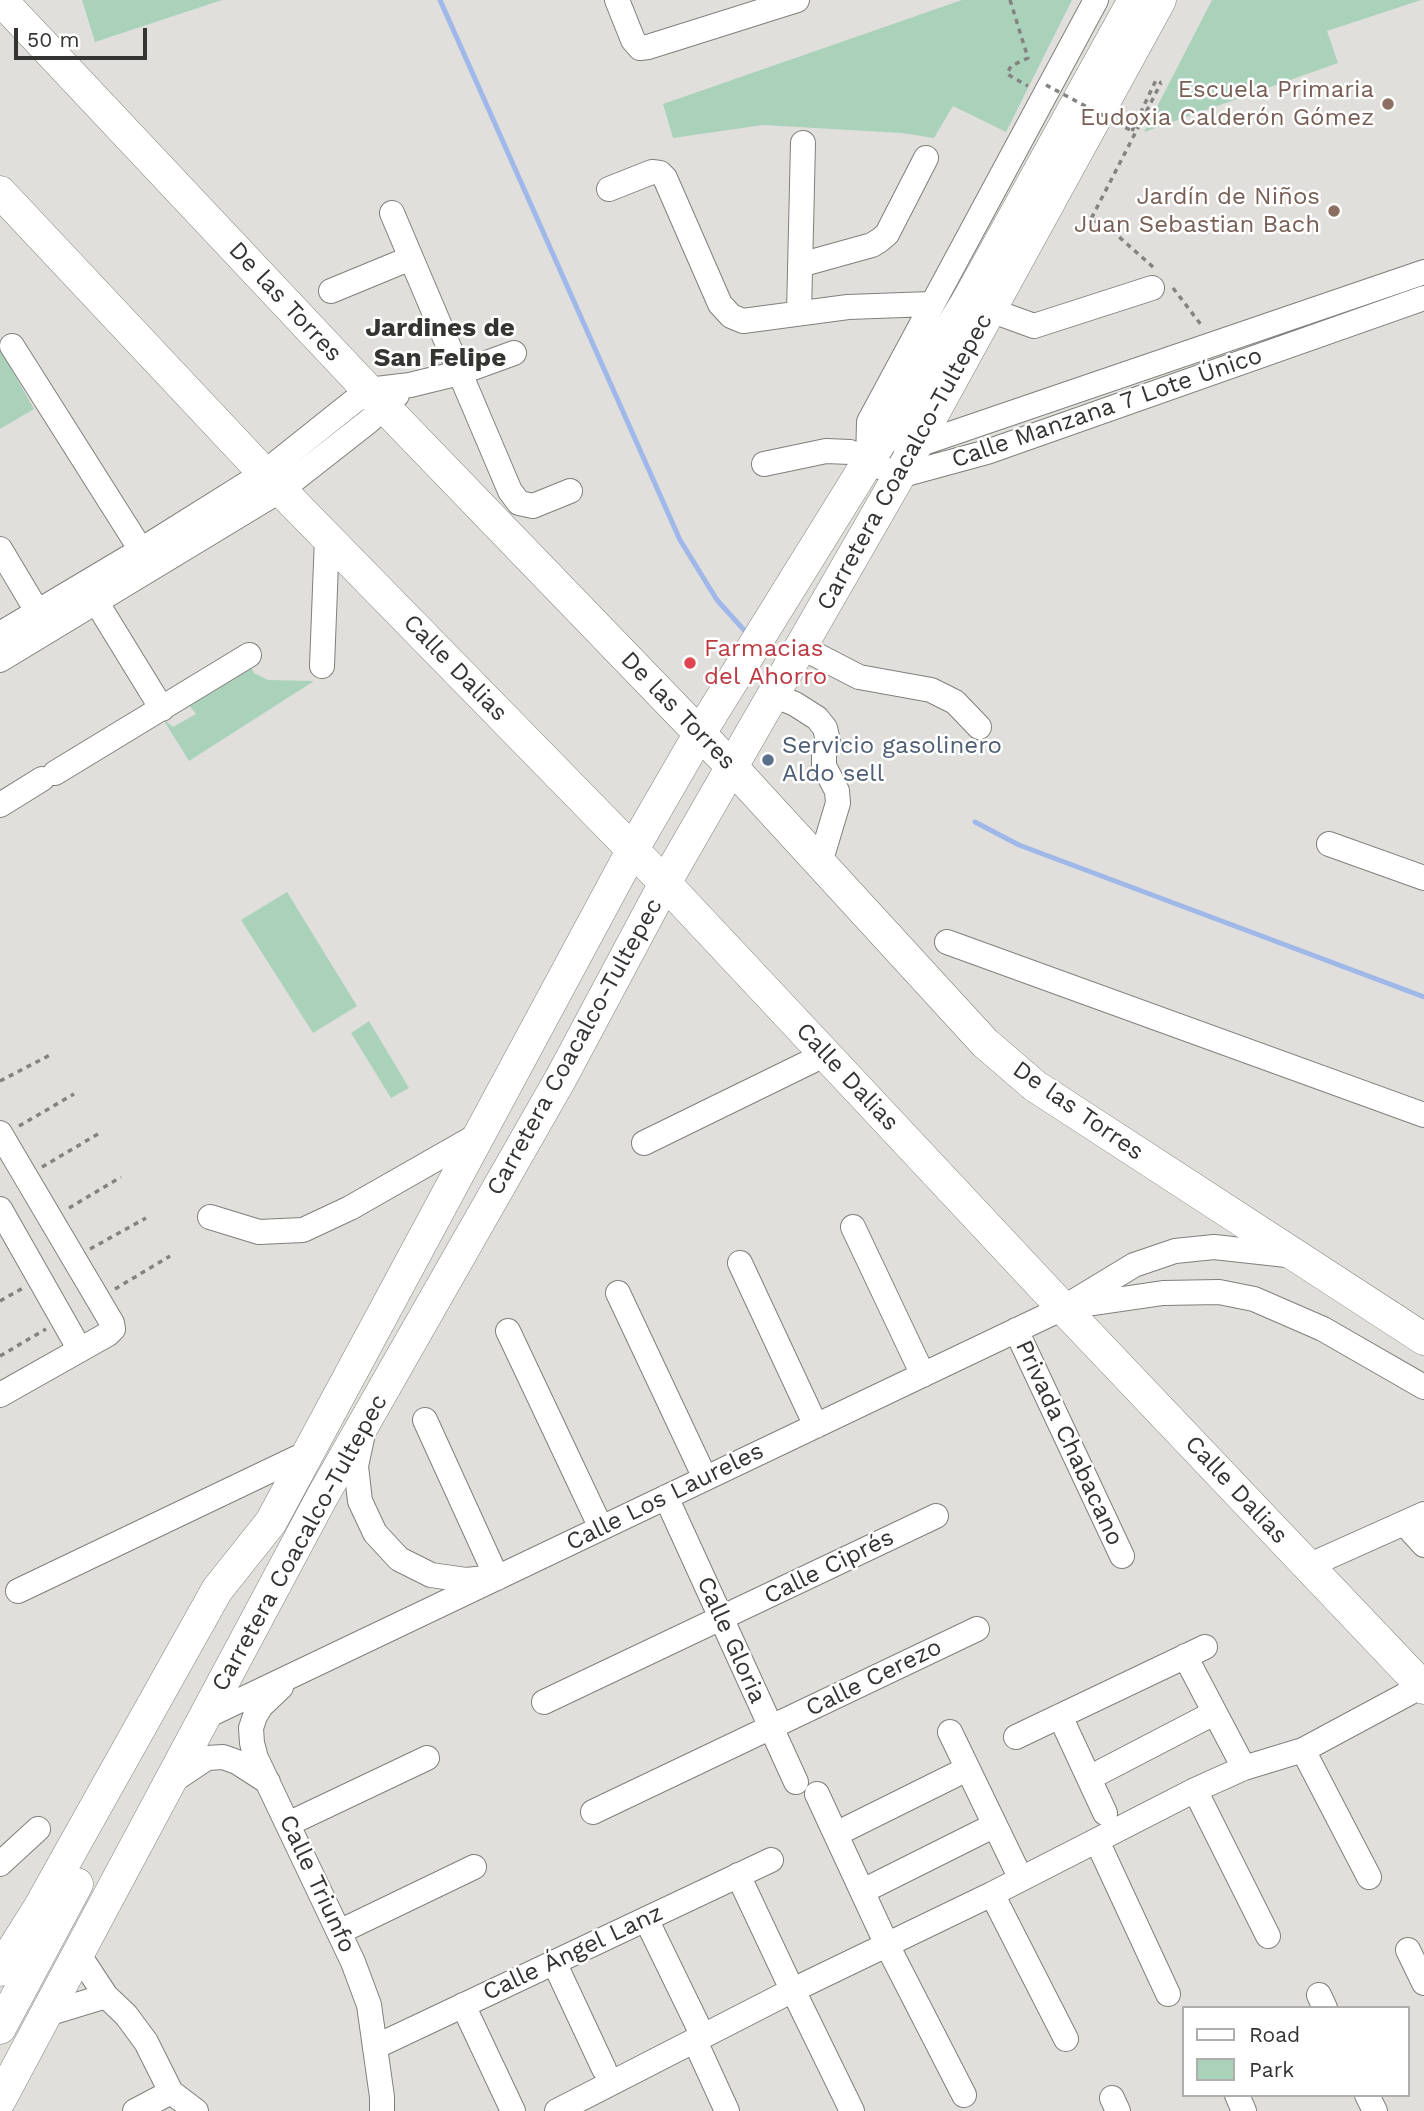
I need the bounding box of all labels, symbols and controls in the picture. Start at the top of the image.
scale bar [18,14,150,58]
text: 50 m [27,27,79,52]
place label: Escuela Primaria Eudoxia Calderón Gómez [1080,76,1374,132]
marker: Escuela Primaria Eudoxia Calderón Gómez [1380,96,1396,112]
place label: Jardín de Niños Juan Sebastian Bach [1074,183,1320,239]
marker: Jardín de Niños Juan Sebastian Bach [1326,203,1342,219]
street label: De las Torres [222,236,348,368]
street label: Carretera Coacalco-Tultepec [811,308,999,616]
district label: Jardines de San Felipe [365,312,515,374]
street label: Calle Manzana 7 Lote Único [948,341,1266,475]
street label: Calle Dalias [397,609,513,727]
place label: Farmacias del Ahorro [704,635,827,691]
street label: De las Torres [614,646,742,776]
marker: Farmacias del Ahorro [682,655,698,671]
place label: Servicio gasolinero Aldo sell [782,732,1002,788]
marker: Servicio gasolinero Aldo sell [760,752,776,768]
street label: Carretera Coacalco-Tultepec [481,893,669,1201]
street label: Calle Dalias [790,1017,904,1137]
street label: De las Torres [1007,1055,1149,1167]
street label: Privada Chabacano [1009,1336,1129,1550]
street label: Carretera Coacalco-Tultepec [206,1389,394,1697]
street label: Calle Dalias [1179,1430,1293,1550]
street label: Calle Los Laureles [562,1437,768,1557]
street label: Calle Ciprés [760,1523,898,1611]
street label: Calle Gloria [690,1572,772,1708]
street label: Calle Cerezo [801,1633,947,1723]
street label: Calle Triunfo [273,1810,361,1958]
street label: Calle Ángel Lanz [478,1899,668,2007]
legend [1182,2006,1410,2097]
text: Road [1249,2022,1300,2047]
text: Park [1249,2057,1294,2082]

